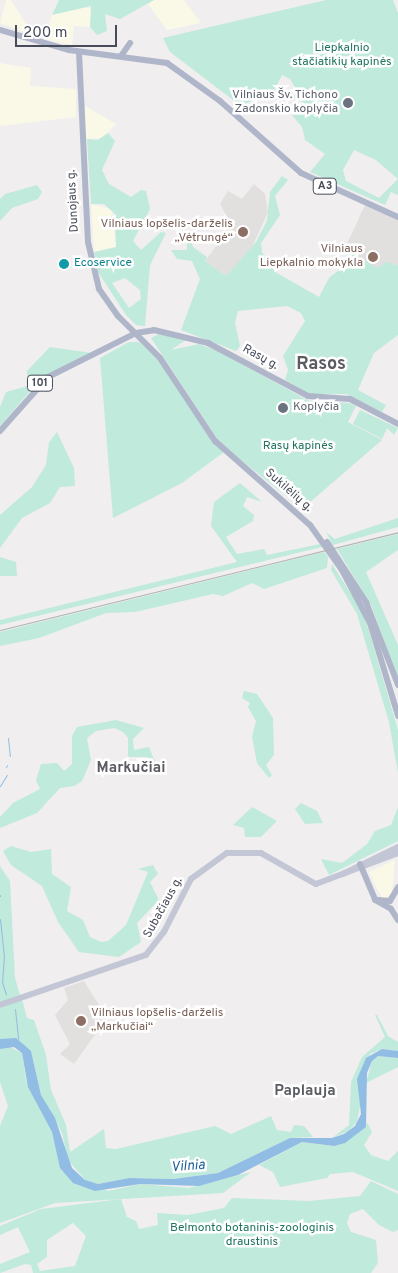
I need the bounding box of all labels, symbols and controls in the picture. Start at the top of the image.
scale bar [18,15,120,47]
text: 200 m [23,24,68,43]
park label: Liepkalnio stačiatikių kapinės [292,42,392,70]
place label: Vilniaus Šv. Tichono Zadonskio koplyčia [232,89,338,117]
marker: Vilniaus Šv. Tichono Zadonskio koplyčia [342,97,354,109]
street label: Dunojaus g. [65,169,83,233]
road number: A3 [312,178,338,195]
place label: Vilniaus lopšelis-darželis „Vėtrungė“ [101,218,233,246]
marker: Vilniaus lopšelis-darželis „Vėtrungė“ [237,226,249,238]
place label: Vilniaus Liepkalnio mokykla [260,243,363,271]
marker: Vilniaus Liepkalnio mokykla [367,251,379,263]
place label: Ecoservice [74,257,132,271]
marker: Ecoservice [58,258,70,270]
street label: Rasų g. [240,342,280,374]
district label: Rasos [296,354,346,376]
road number: 101 [26,374,54,392]
place label: Koplyčia [293,401,339,415]
marker: Koplyčia [277,402,289,414]
park label: Rasų kapinės [263,440,333,454]
street label: Sukilėlių g. [261,466,315,516]
district label: Markučiai [97,760,165,778]
street label: Subačiaus g. [141,875,187,941]
place label: Vilniaus lopšelis-darželis „Markučiai“ [91,1007,223,1035]
marker: Vilniaus lopšelis-darželis „Markučiai“ [75,1015,87,1027]
district label: Paplauja [274,1083,336,1101]
water label: Vilnia [170,1157,206,1177]
park label: Belmonto botaninis-zoologinis draustinis [170,1222,334,1250]

